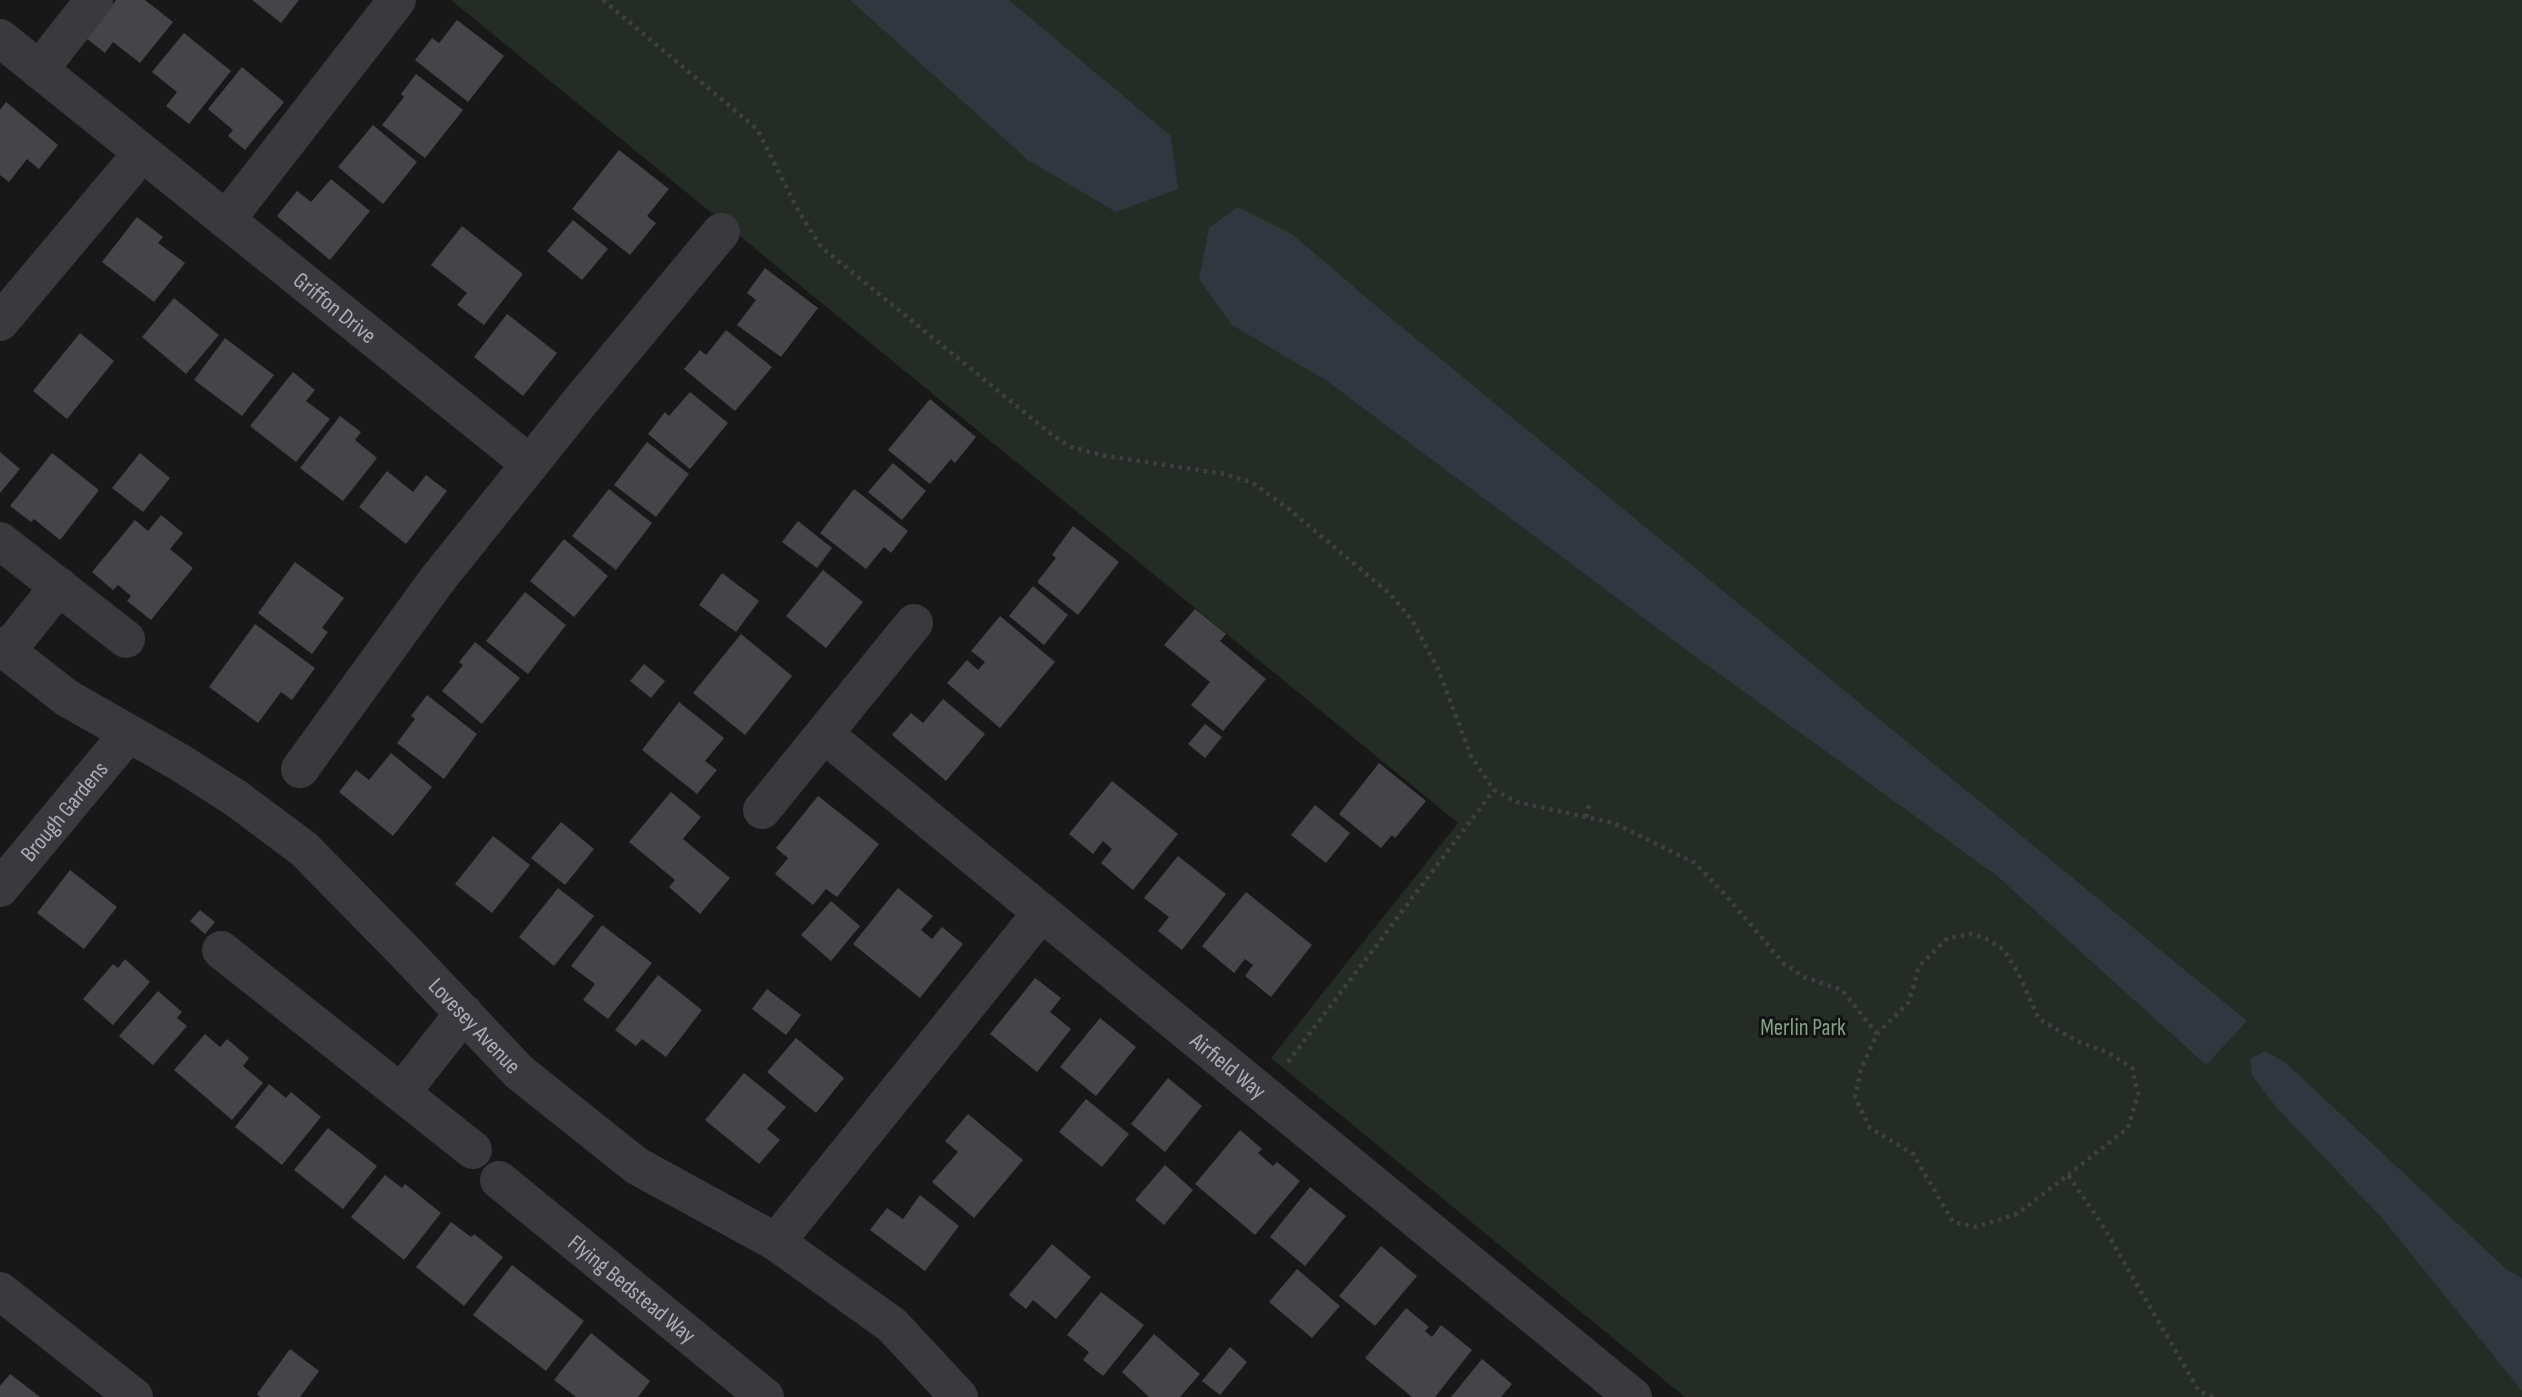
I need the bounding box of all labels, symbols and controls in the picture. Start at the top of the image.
street label: Griffon Drive [287,266,382,350]
street label: Brough Gardens [15,756,114,868]
street label: Lovesey Avenue [422,972,526,1080]
park label: Merlin Park [1760,1014,1846,1042]
street label: Airfield Way [1183,1026,1272,1106]
street label: Flying Bedstead Way [562,1229,701,1350]

